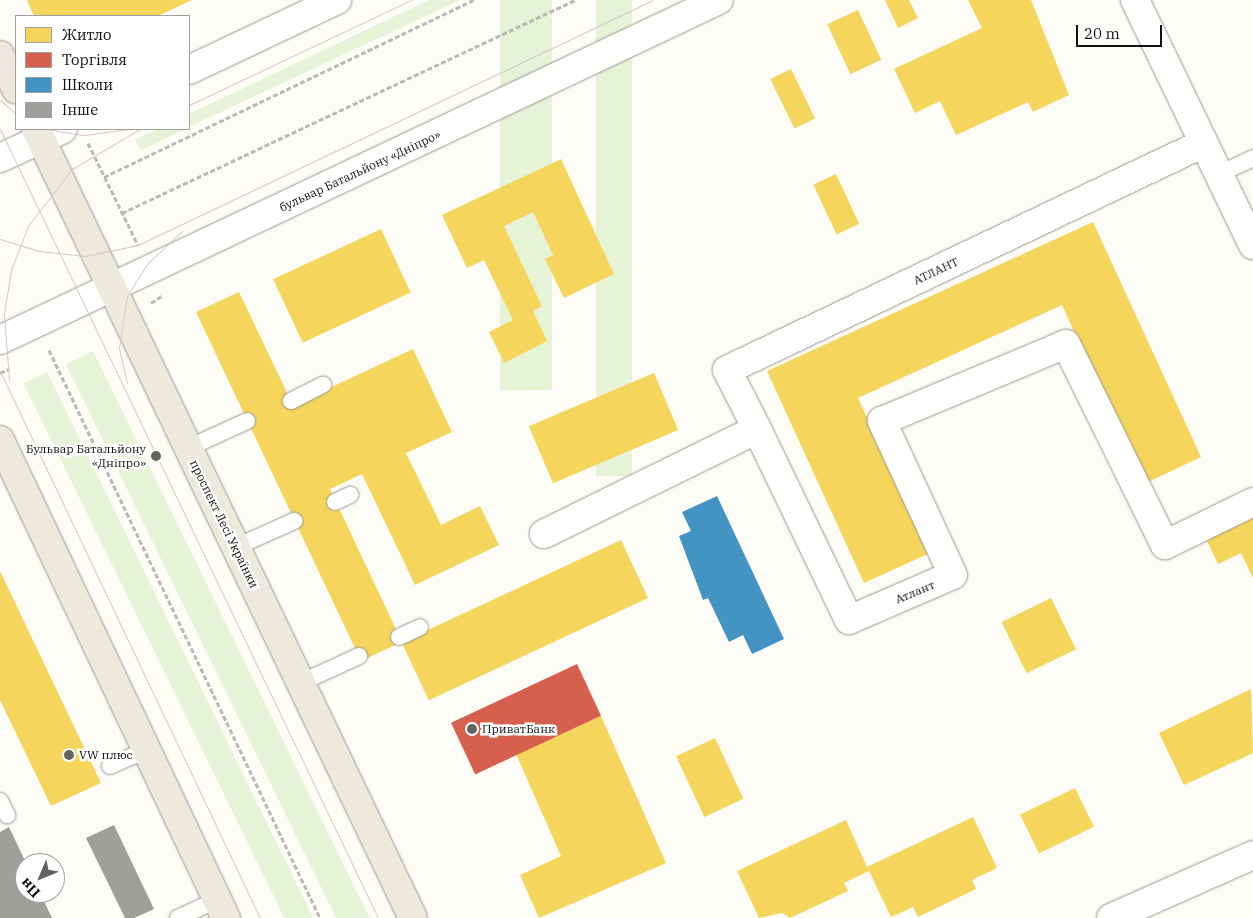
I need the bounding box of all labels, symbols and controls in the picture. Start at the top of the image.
legend [15,15,190,130]
scale bar [1078,15,1164,47]
text: 20 m [1084,24,1120,43]
text: Житло [62,25,112,44]
text: Торгівля [62,50,127,69]
text: Школи [62,75,113,94]
text: Інше [62,100,98,119]
street label: бульвар Батальйону «Дніпро» [277,127,443,215]
street label: АТЛАНТ [911,254,961,288]
place label: Бульвар Батальйону «Дніпро» [26,442,146,470]
marker: Бульвар Батальйону «Дніпро» [150,450,162,462]
street label: проспект Лесі Українки [187,457,261,591]
street label: Атлант [893,577,937,607]
place label: ПриватБанк [482,722,555,736]
marker: ПриватБанк [466,723,478,735]
place label: VW плюс [79,748,133,762]
marker: VW плюс [63,749,75,761]
north arrow [15,853,65,903]
text: Пн [16,874,44,902]

